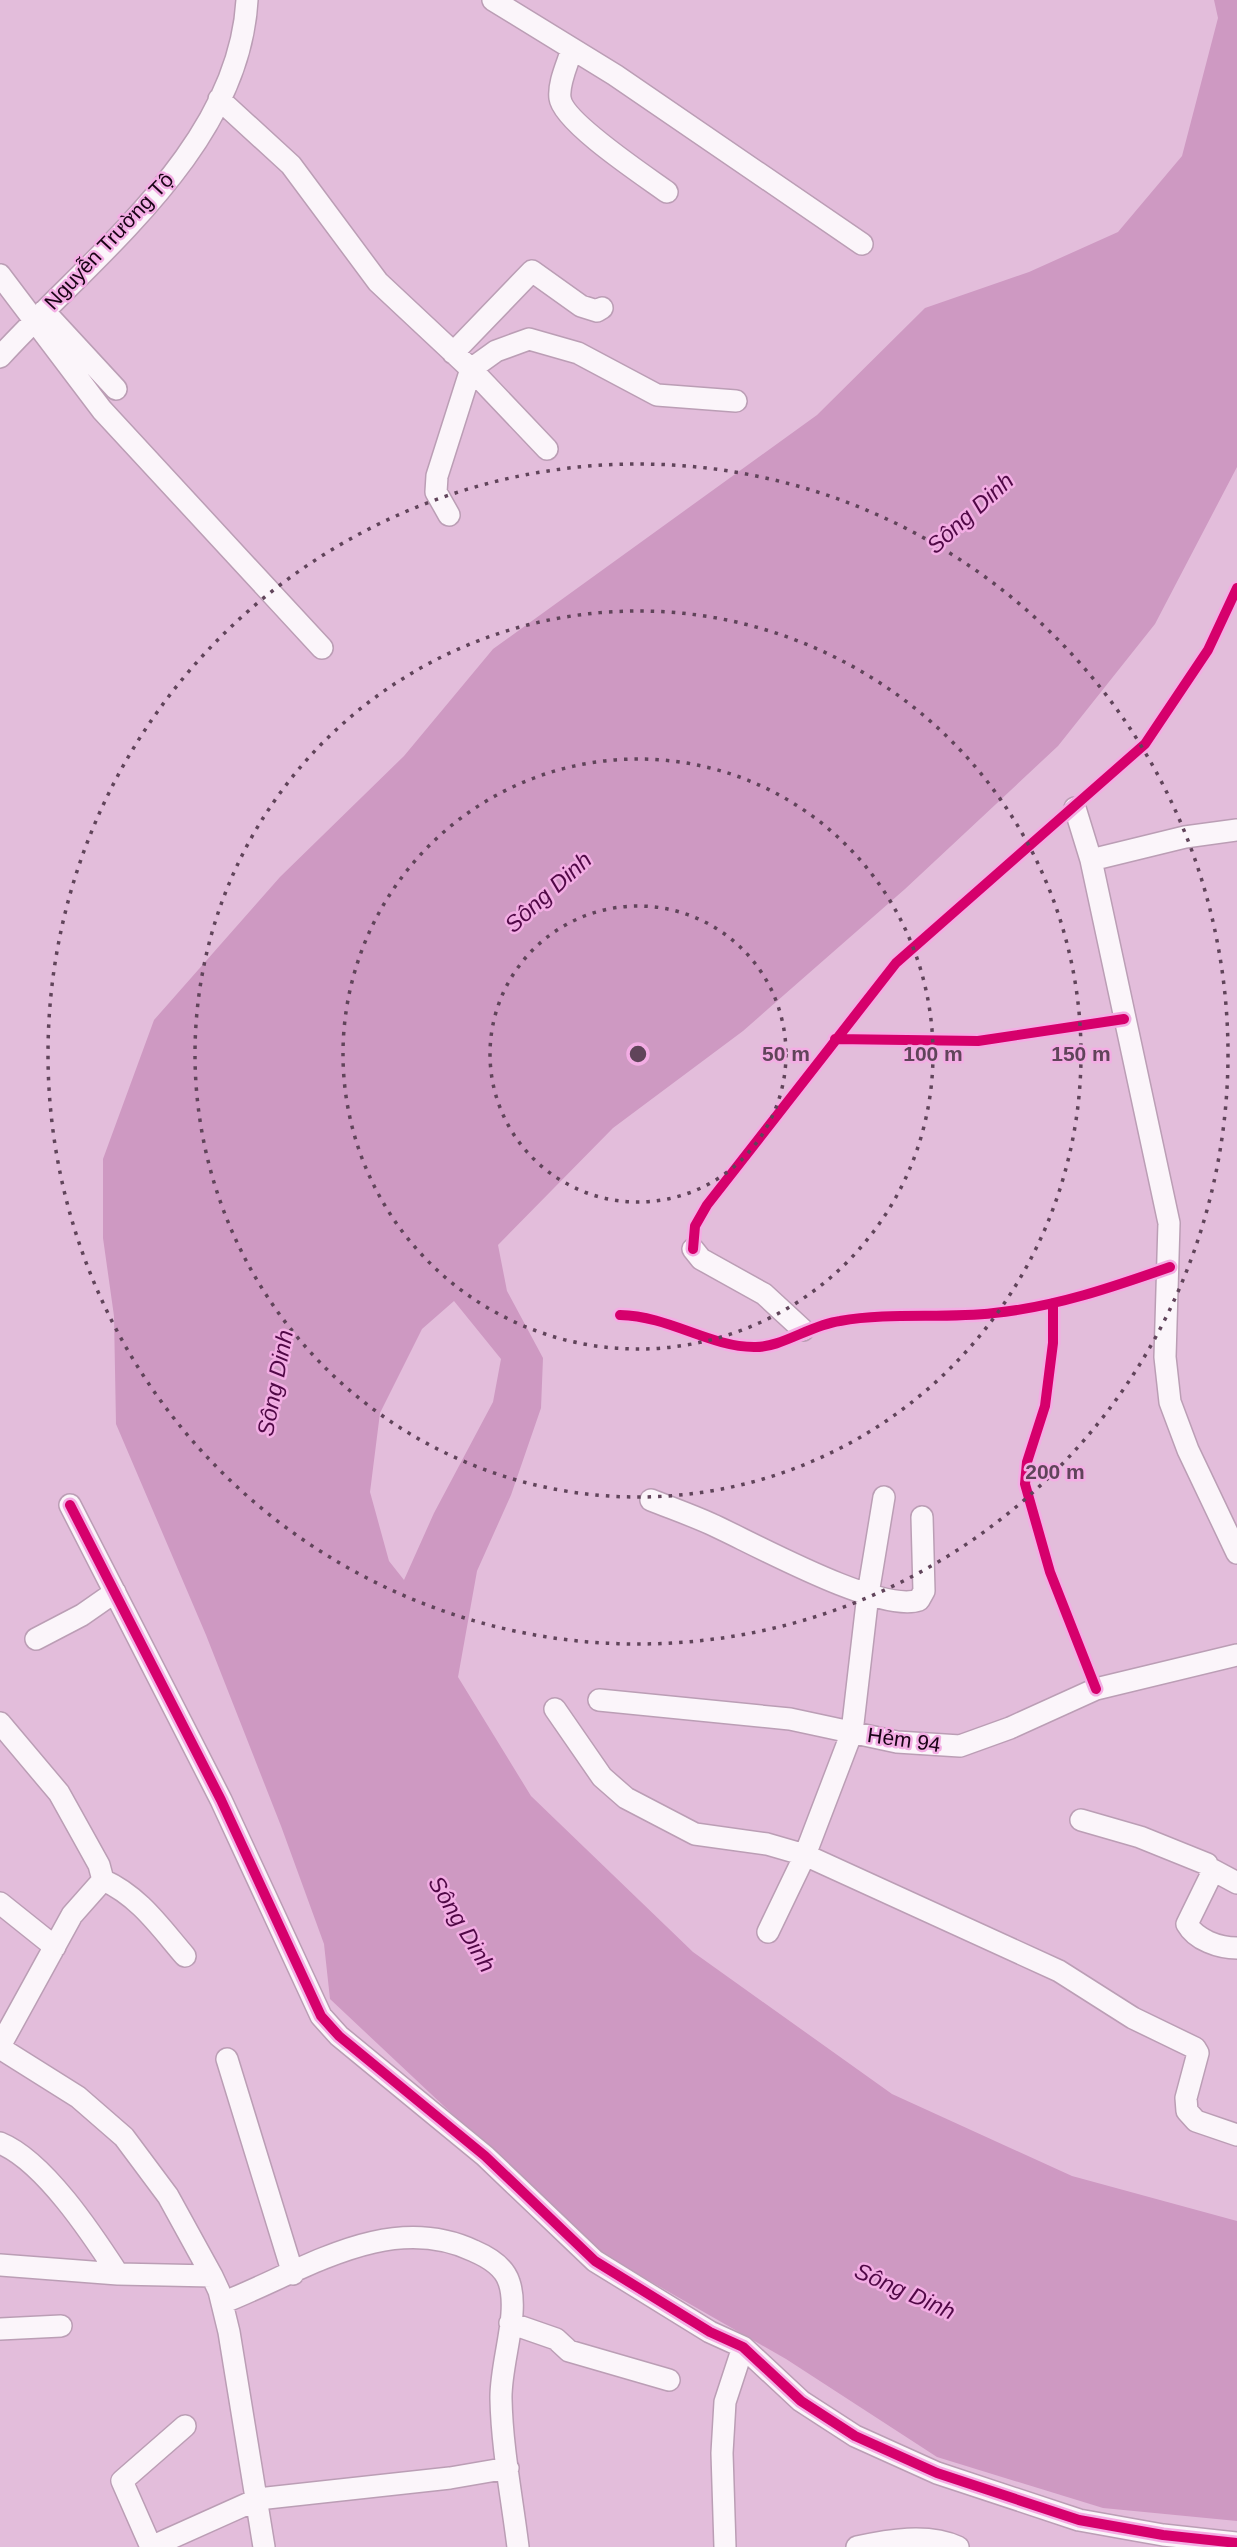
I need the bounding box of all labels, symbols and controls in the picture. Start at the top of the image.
street label: Nguyễn Trường Tộ [40,168,178,314]
water label: Sông Dinh [921,467,1019,559]
water label: Sông Dinh [499,846,597,938]
centre of rings [626,1042,650,1066]
text: 50 m [762,1042,810,1065]
text: 100 m [903,1042,963,1065]
text: 150 m [1051,1042,1111,1065]
water label: Sông Dinh [252,1328,298,1438]
text: 200 m [1025,1460,1085,1483]
street label: Hẻm 94 [866,1723,942,1756]
water label: Sông Dinh [423,1871,501,1977]
water label: Sông Dinh [851,2257,959,2325]

